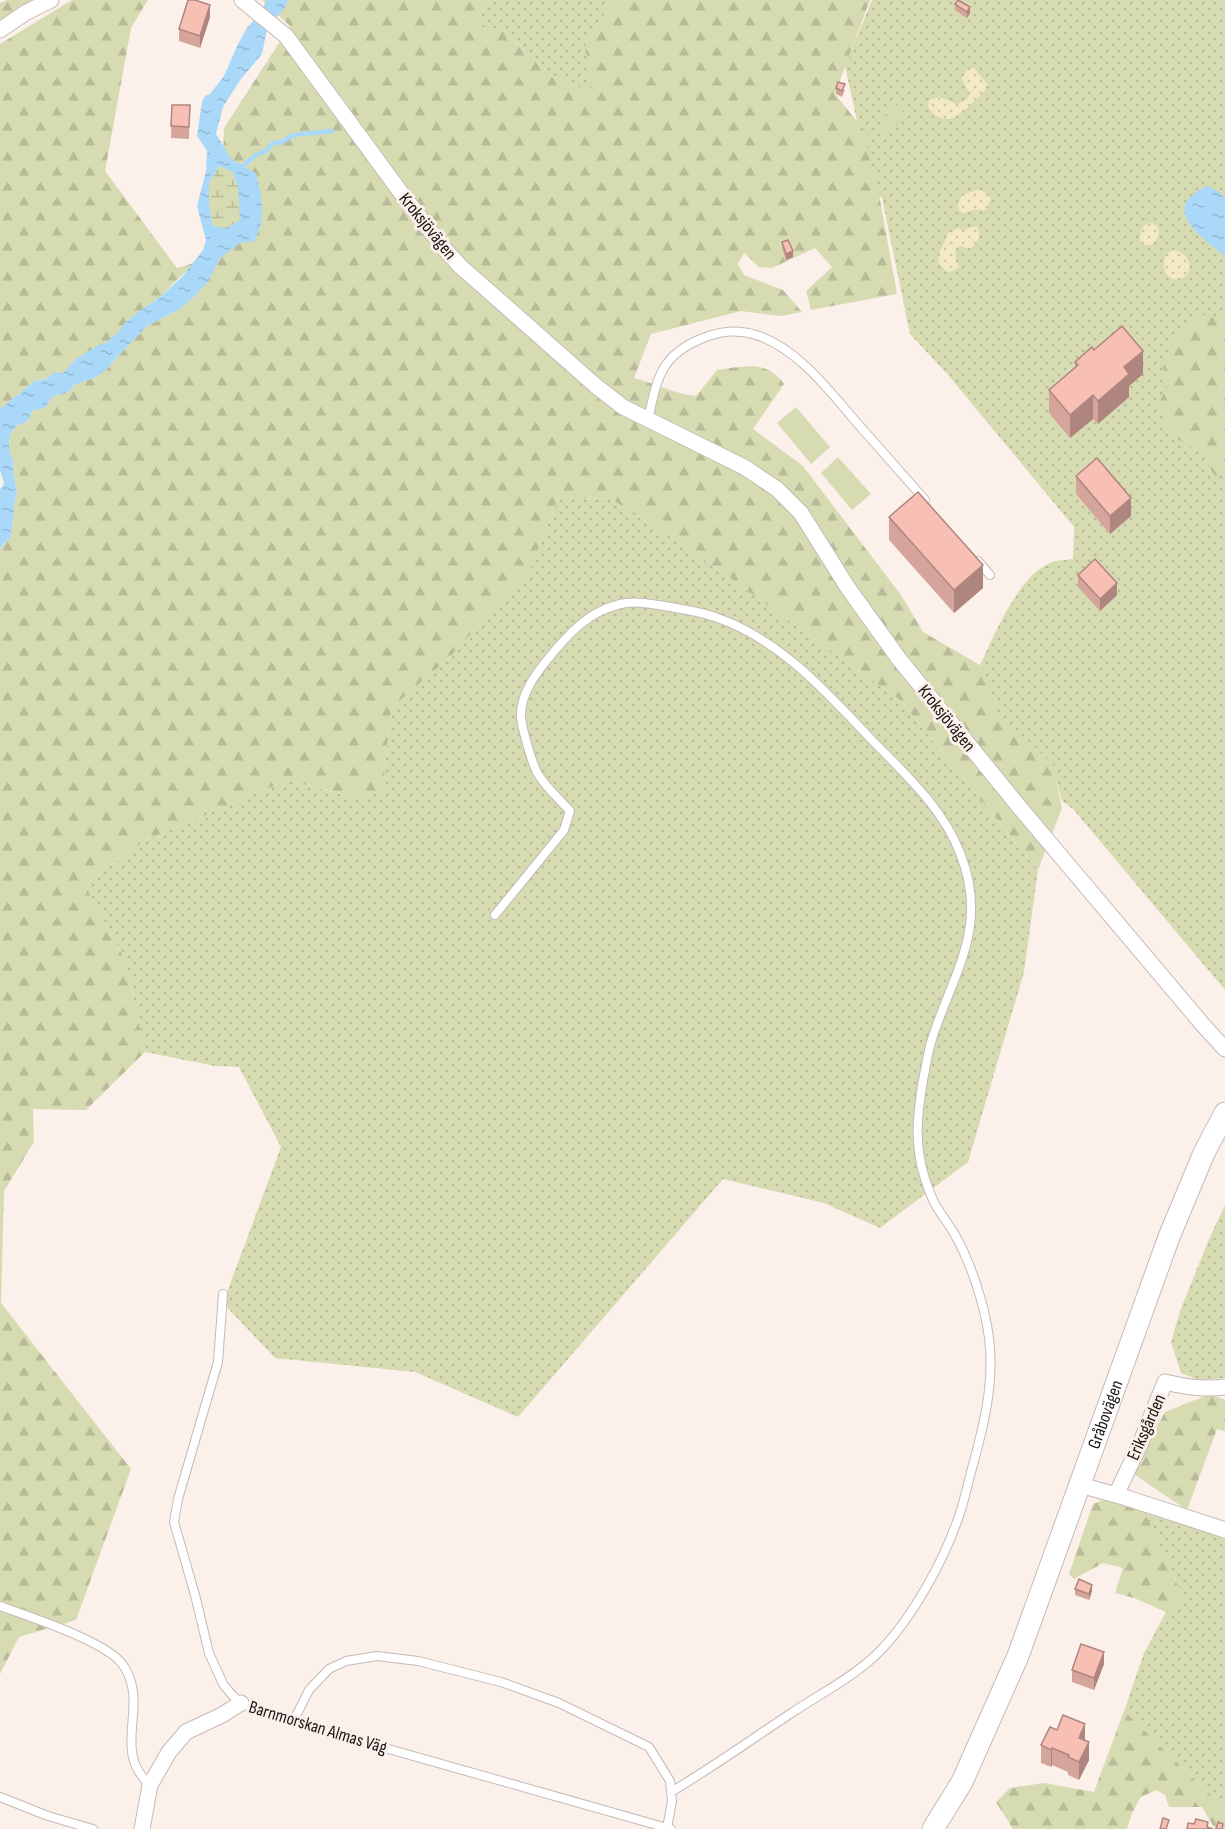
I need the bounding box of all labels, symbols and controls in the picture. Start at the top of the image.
street label: Kroksjövägen [394,189,461,264]
street label: Kroksjövägen [913,681,980,756]
street label: Gråbovägen [1084,1377,1128,1452]
street label: Eriksgården [1123,1391,1170,1464]
street label: Barnmorskan Almas Väg [246,1696,389,1758]

